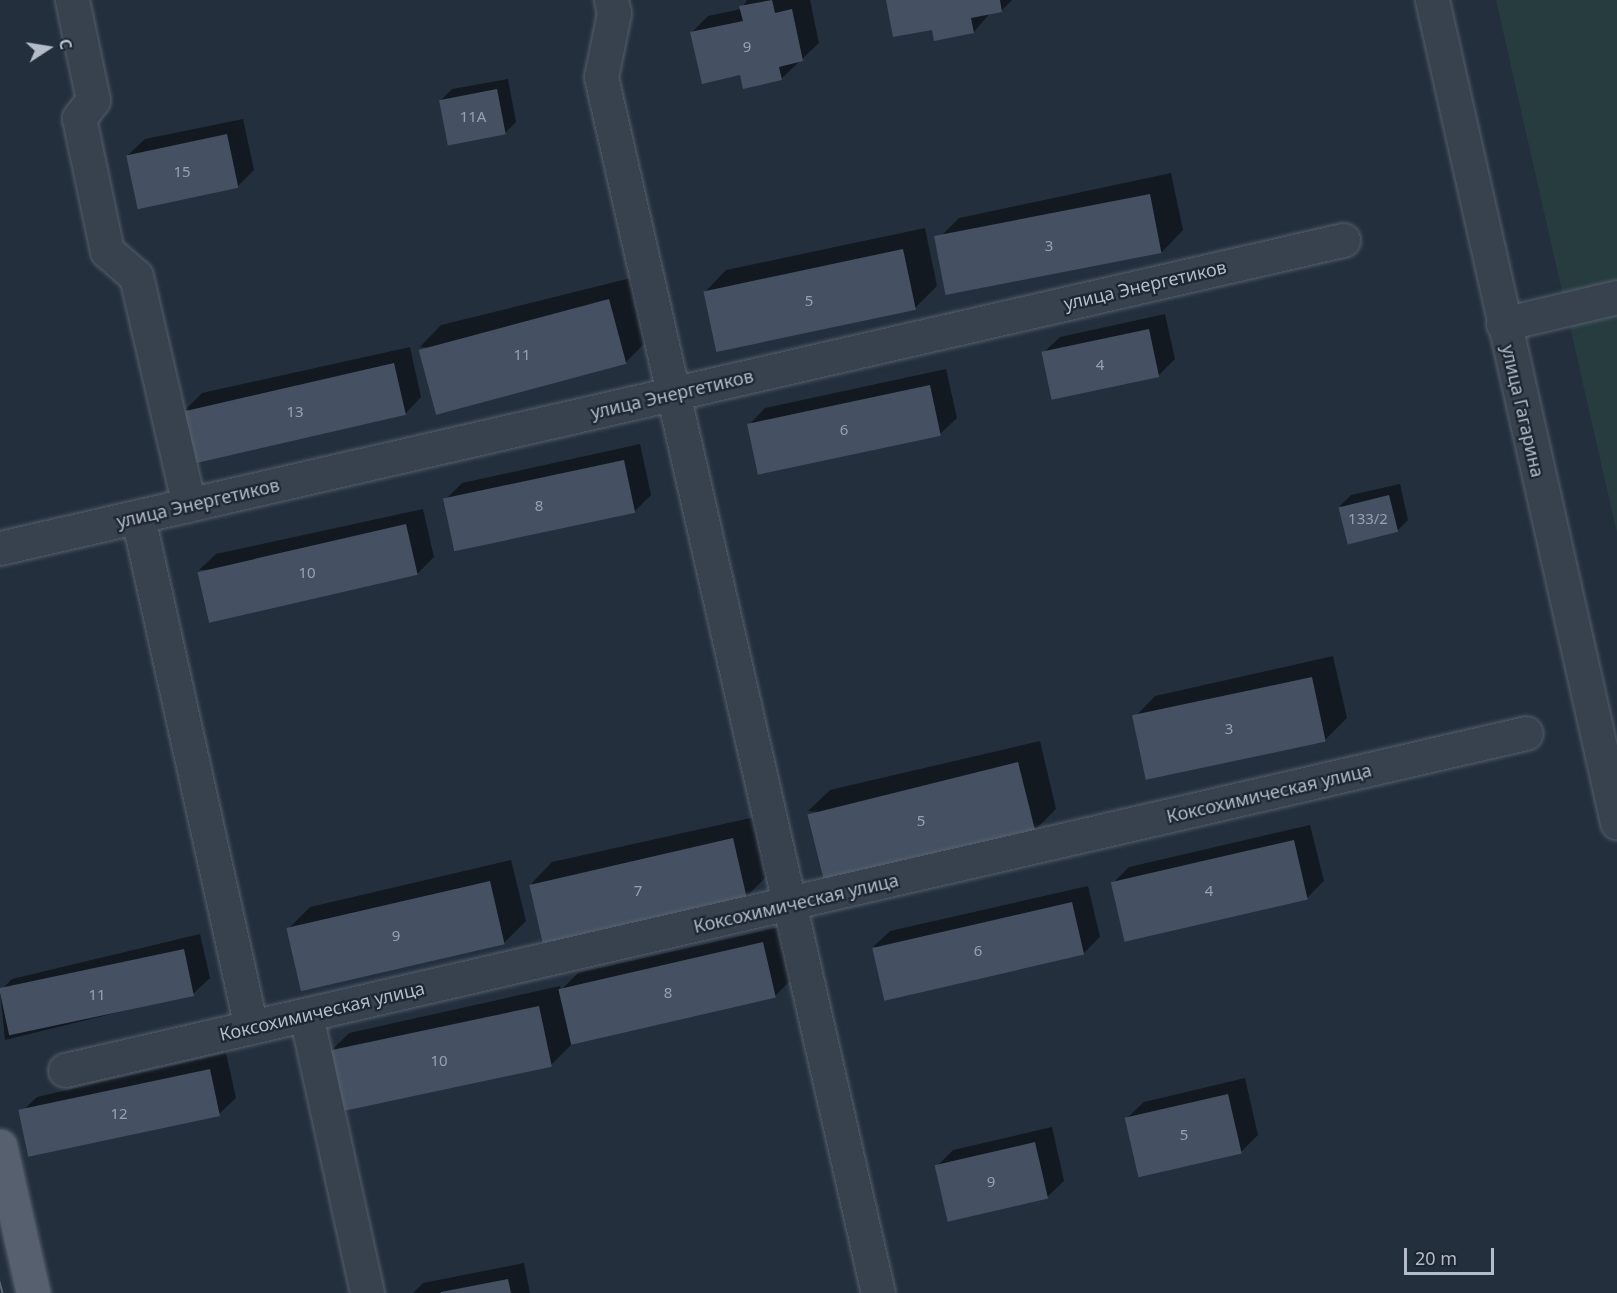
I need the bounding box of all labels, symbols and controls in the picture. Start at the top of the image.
north arrow [18,18,78,78]
text: С [54,37,77,52]
house number: 9 [743,38,751,56]
house number: 11А [460,108,486,126]
house number: 15 [173,163,191,181]
house number: 3 [1045,237,1053,255]
street label: улица Энергетиков [1062,256,1228,314]
house number: 5 [805,292,813,310]
street label: улица Гагарина [1497,343,1549,479]
house number: 11 [513,346,531,364]
house number: 4 [1096,356,1104,374]
street label: улица Энергетиков [589,365,755,423]
house number: 13 [286,403,304,421]
house number: 6 [840,421,848,439]
street label: улица Энергетиков [115,474,281,532]
house number: 8 [535,497,543,515]
house number: 133/2 [1348,510,1388,528]
house number: 10 [298,564,316,582]
house number: 3 [1225,720,1233,738]
street label: Коксохимическая улица [1164,759,1374,827]
house number: 5 [917,812,925,830]
street label: Коксохимическая улица [691,869,901,937]
house number: 7 [634,882,642,900]
house number: 4 [1205,882,1213,900]
house number: 9 [392,927,400,945]
house number: 6 [974,942,982,960]
street label: Коксохимическая улица [217,977,427,1045]
house number: 8 [664,984,672,1002]
house number: 11 [88,986,106,1004]
house number: 10 [430,1052,448,1070]
house number: 12 [110,1105,128,1123]
house number: 5 [1180,1126,1188,1144]
house number: 9 [987,1173,995,1191]
scale bar [1407,1236,1497,1274]
text: 20 m [1415,1246,1457,1270]

